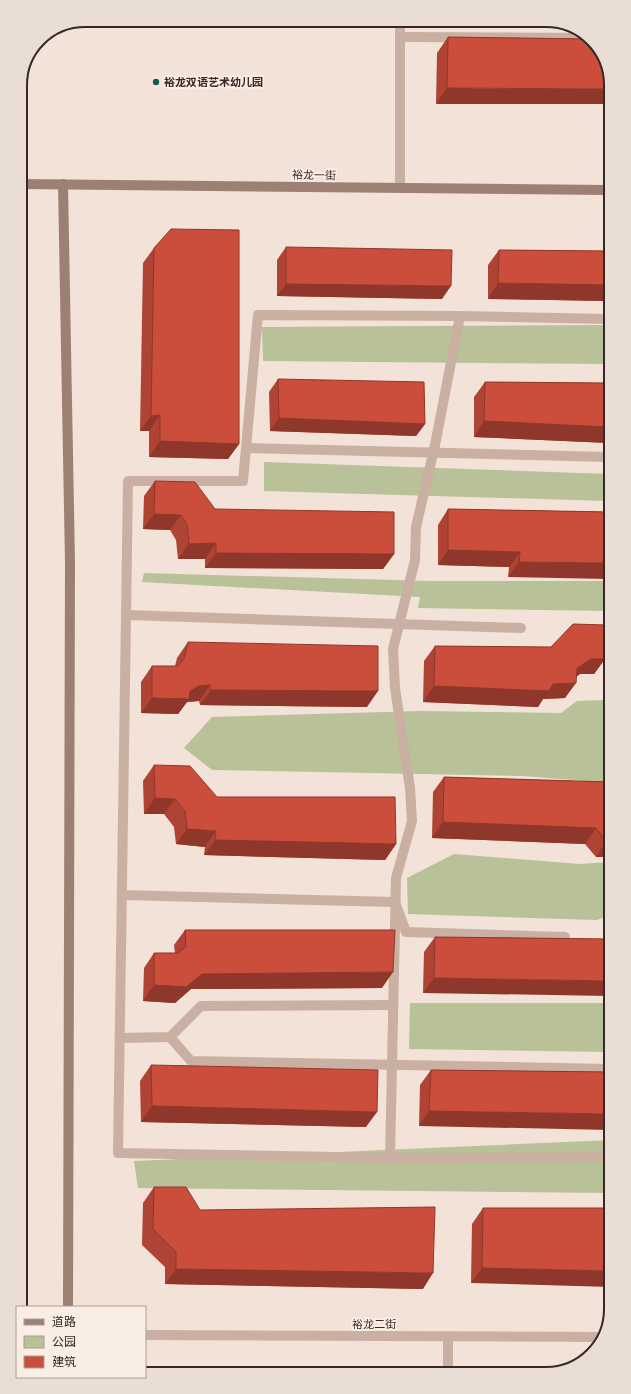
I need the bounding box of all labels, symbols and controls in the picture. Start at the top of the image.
place label: 裕龙双语艺术幼儿园 [164,74,263,89]
marker: 裕龙双语艺术幼儿园 [151,77,161,87]
street label: 裕龙一街 [292,167,336,182]
legend [16,1306,146,1378]
text: 道路 [52,1313,76,1330]
street label: 裕龙二街 [352,1316,396,1331]
text: 公园 [52,1333,76,1350]
text: 建筑 [52,1353,76,1370]

